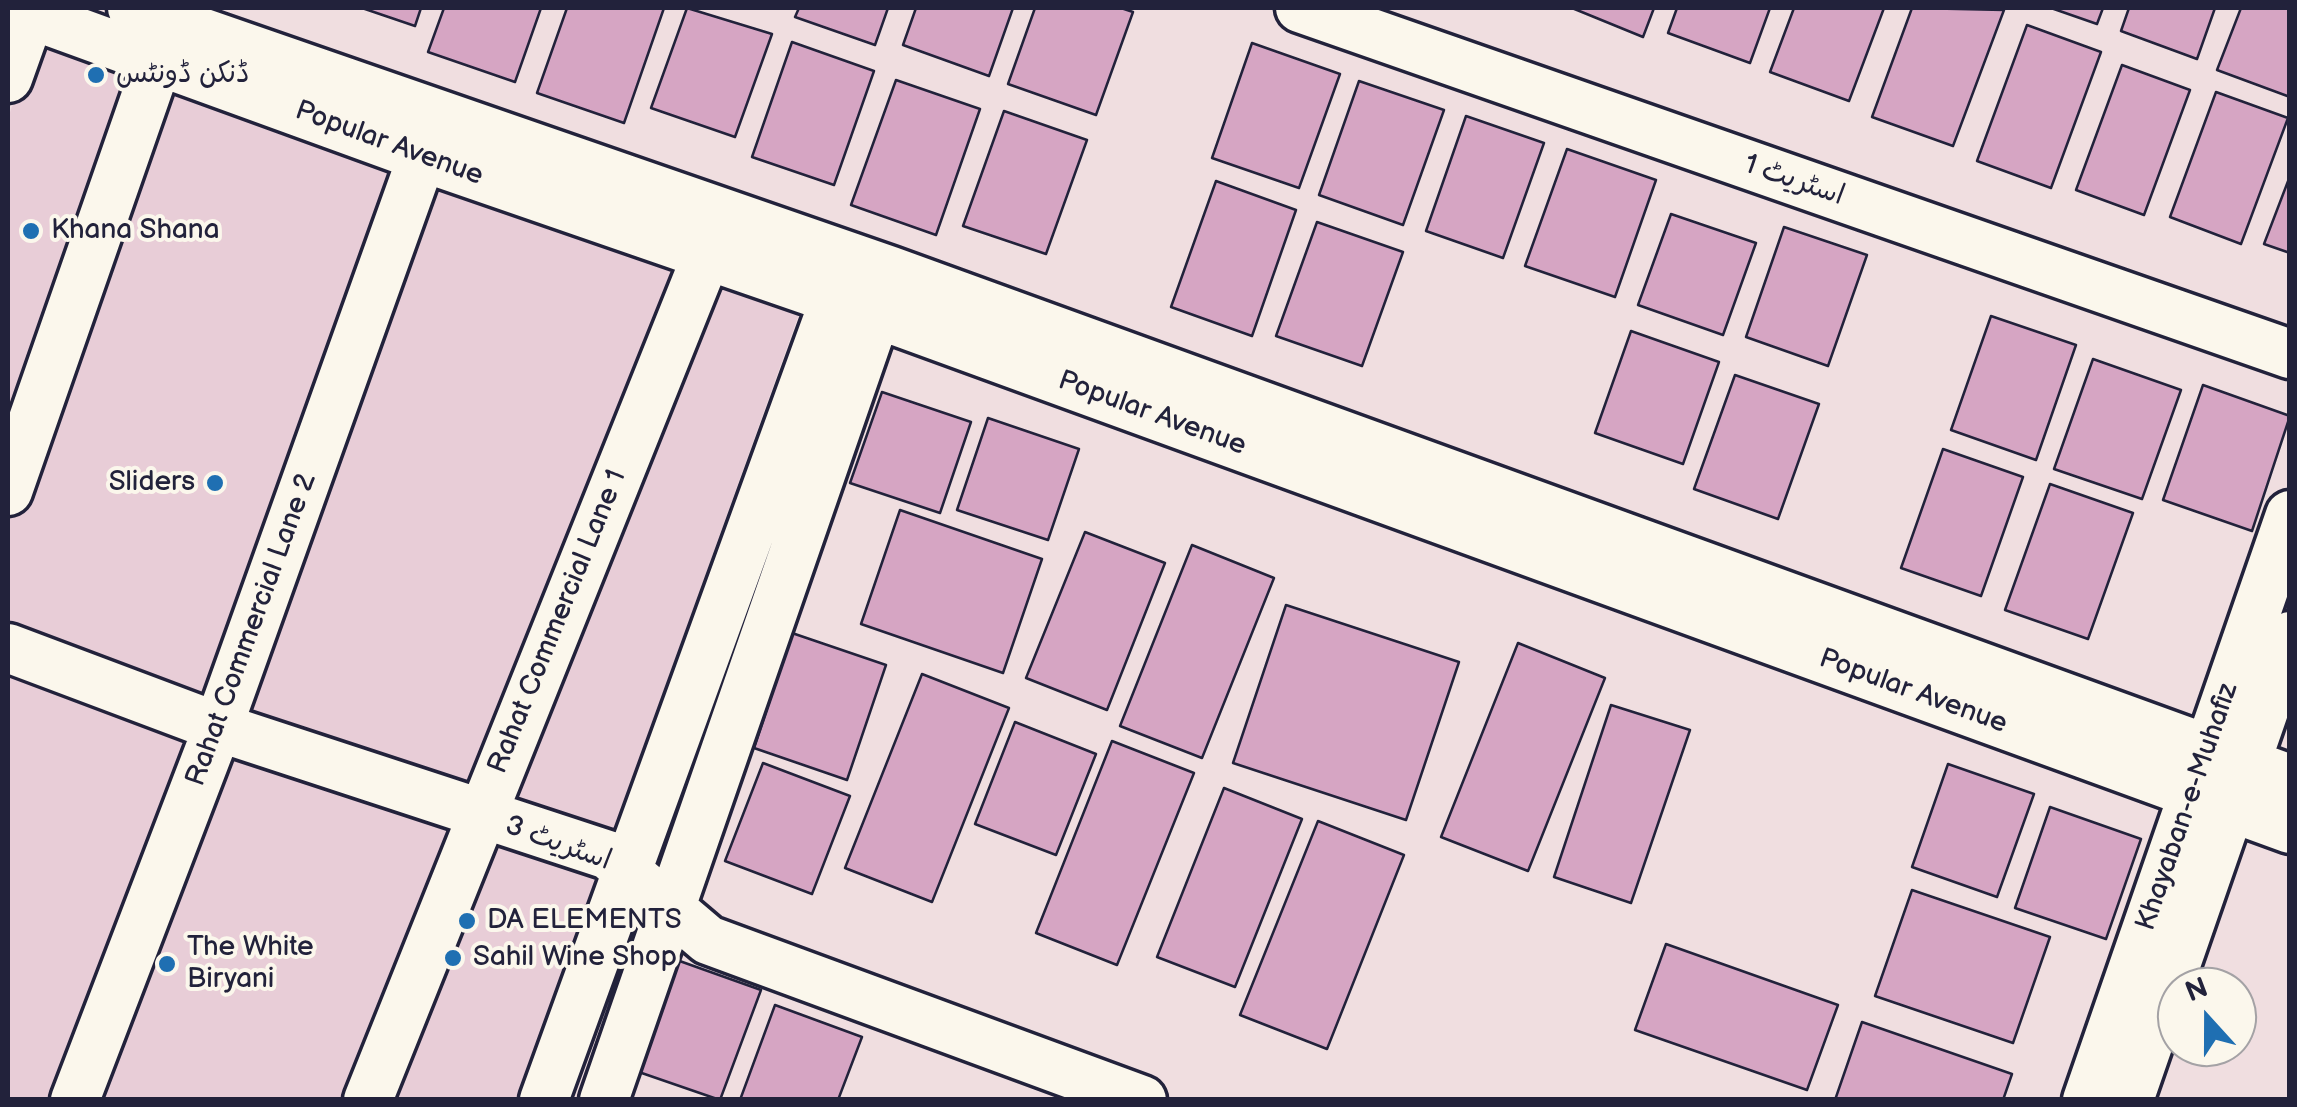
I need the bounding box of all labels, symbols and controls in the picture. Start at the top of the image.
place label: ڈنکن ڈونٹس [116,58,250,92]
marker: ڈنکن ڈونٹس [85,64,107,86]
street label: Popular Avenue [290,94,488,194]
street label: اسٹریٹ 1 [1739,148,1849,214]
place label: Khana Shana [51,214,220,248]
marker: Khana Shana [20,220,42,242]
street label: Popular Avenue [1053,364,1251,464]
street label: Rahat Commercial Lane 1 [482,465,634,779]
place label: Sliders [109,466,195,500]
street label: Rahat Commercial Lane 2 [180,469,324,791]
marker: Sliders [204,472,226,494]
street label: Popular Avenue [1814,642,2012,742]
street label: Khayaban-e-Muhafiz [2130,679,2246,935]
street label: اسٹریٹ 3 [500,809,616,879]
place label: DA ELEMENTS [487,904,682,938]
marker: DA ELEMENTS [456,910,478,932]
place label: The White Biryani [187,931,314,997]
place label: Sahil Wine Shop [473,941,677,975]
marker: Sahil Wine Shop [442,947,464,969]
marker: The White Biryani [156,953,178,975]
north arrow [2157,967,2257,1067]
text: N [2181,971,2213,1010]

